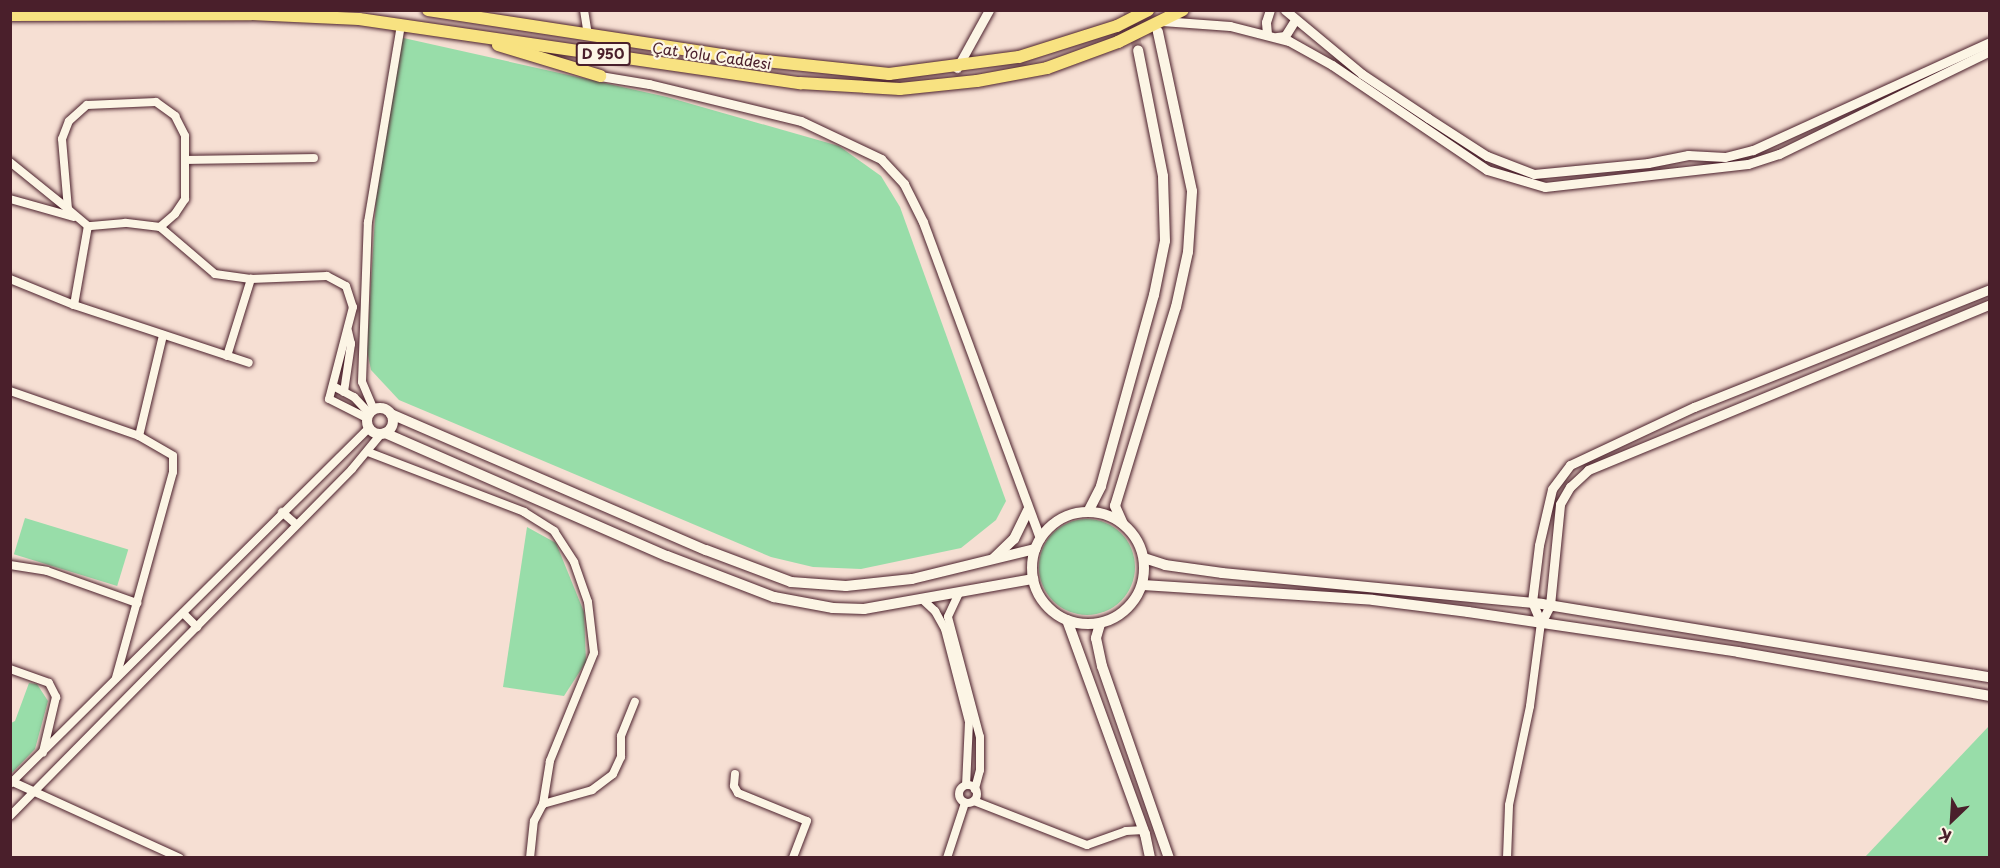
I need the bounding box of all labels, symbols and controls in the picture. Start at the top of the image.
street label: Çat Yolu Caddesi [651,38,773,72]
road number: D 950 [574,43,632,65]
north arrow [1922,790,1982,850]
text: K [1934,823,1955,850]

